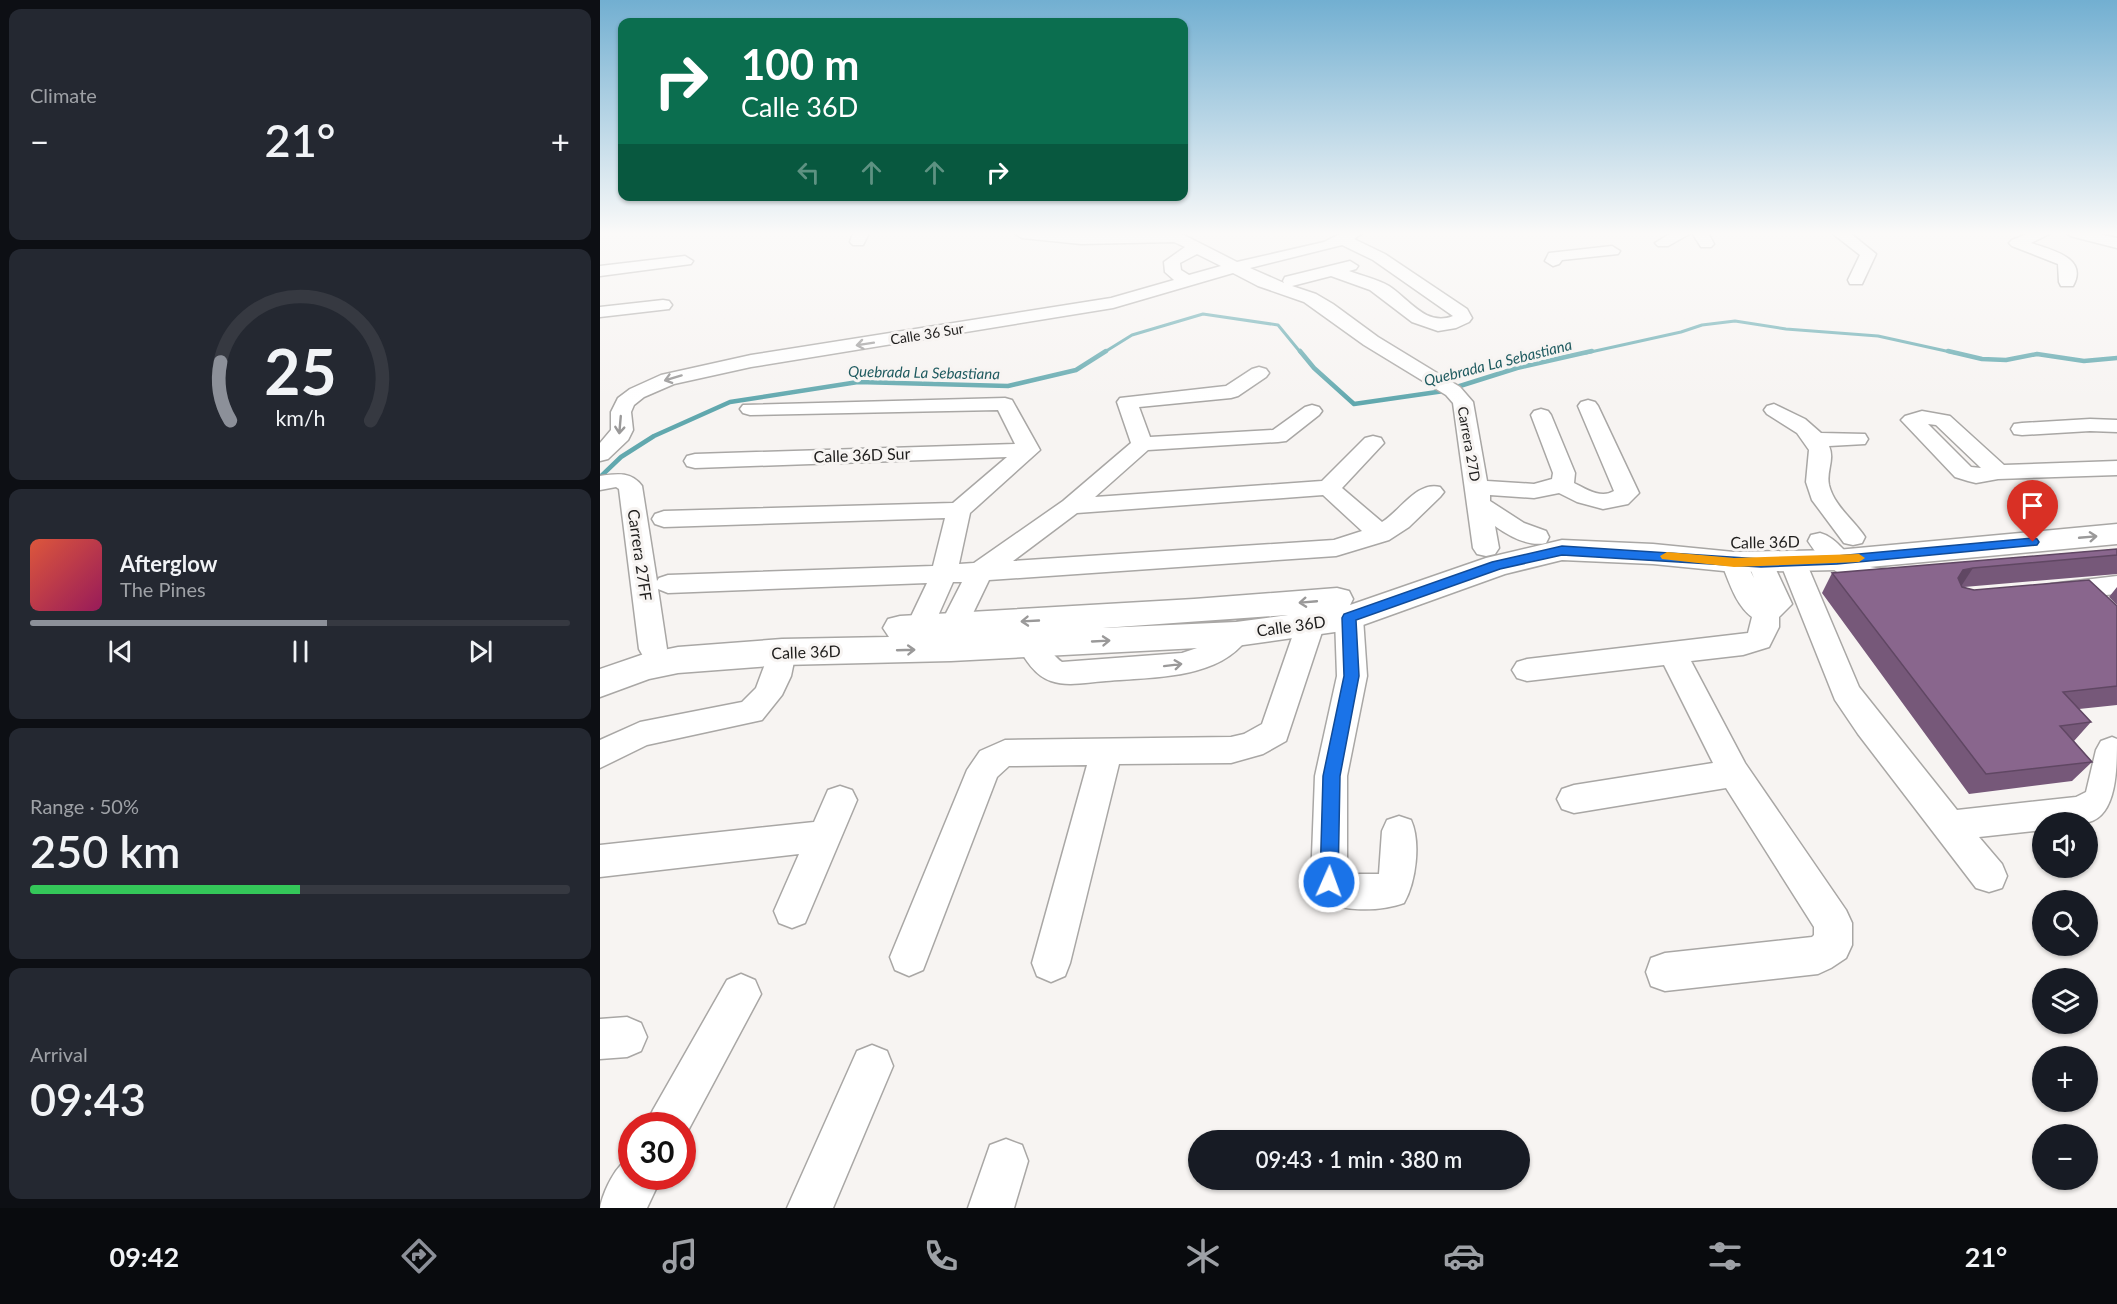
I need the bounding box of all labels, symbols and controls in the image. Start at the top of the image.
text: 100 m [741,39,859,89]
icon: right [642,42,720,120]
text: Climate [30,83,97,107]
text: Calle 36D [741,90,858,123]
text: 21° [265,113,335,167]
text: − [30,121,49,161]
text: + [551,121,570,161]
icon: left [792,156,825,189]
icon: ahead [855,156,888,189]
icon: ahead [918,156,951,189]
icon: right [981,156,1014,189]
street label: Calle 36 Sur [889,319,965,348]
text: 25 [264,333,336,408]
water label: Quebrada La Sebastiana [1422,335,1574,389]
one-way arrow [856,338,876,349]
water label: Quebrada La Sebastiana [848,362,1000,382]
one-way arrow [664,373,683,384]
street label: Carrera 27D [1455,405,1484,483]
text: km/h [275,406,325,432]
one-way arrow [614,414,625,434]
street label: Calle 36D Sur [813,443,911,466]
pin [2007,480,2058,542]
icon: arrive [2016,489,2049,522]
street label: Carrera 27FF [625,508,656,602]
street label: Calle 36D [1730,531,1800,552]
one-way arrow [2077,531,2097,542]
text: Afterglow [120,550,217,577]
text: The Pines [120,577,206,601]
one-way arrow [1299,596,1319,607]
street label: Calle 36D [1255,611,1327,640]
one-way arrow [1020,616,1040,627]
icon: previous [104,635,137,668]
icon: pause [284,635,317,668]
icon: next [464,635,497,668]
one-way arrow [1091,636,1111,647]
street label: Calle 36D [771,641,841,662]
one-way arrow [896,644,916,655]
one-way arrow [1163,659,1183,670]
text: Range · 50% [30,794,139,818]
map controls [2032,812,2098,1190]
button: sound [2032,812,2098,878]
text: 250 km [30,824,180,878]
position arrow [1297,850,1361,914]
button: search [2032,890,2098,956]
button: layers [2032,968,2098,1034]
text: Arrival [30,1042,88,1066]
button: + [2032,1046,2098,1112]
text: 09:43 [30,1072,146,1126]
speed limit sign: 30 [618,1112,696,1190]
button: − [2032,1124,2098,1190]
text: 09:43 · 1 min · 380 m [1256,1146,1462,1173]
icon: directions [398,1235,440,1277]
icon: music [659,1235,701,1277]
icon: phone [920,1235,962,1277]
icon: climate [1182,1235,1224,1277]
icon: car [1443,1235,1485,1277]
icon: filters [1704,1235,1746,1277]
text: 09:42 [110,1240,179,1273]
text: 21° [1965,1240,2007,1273]

